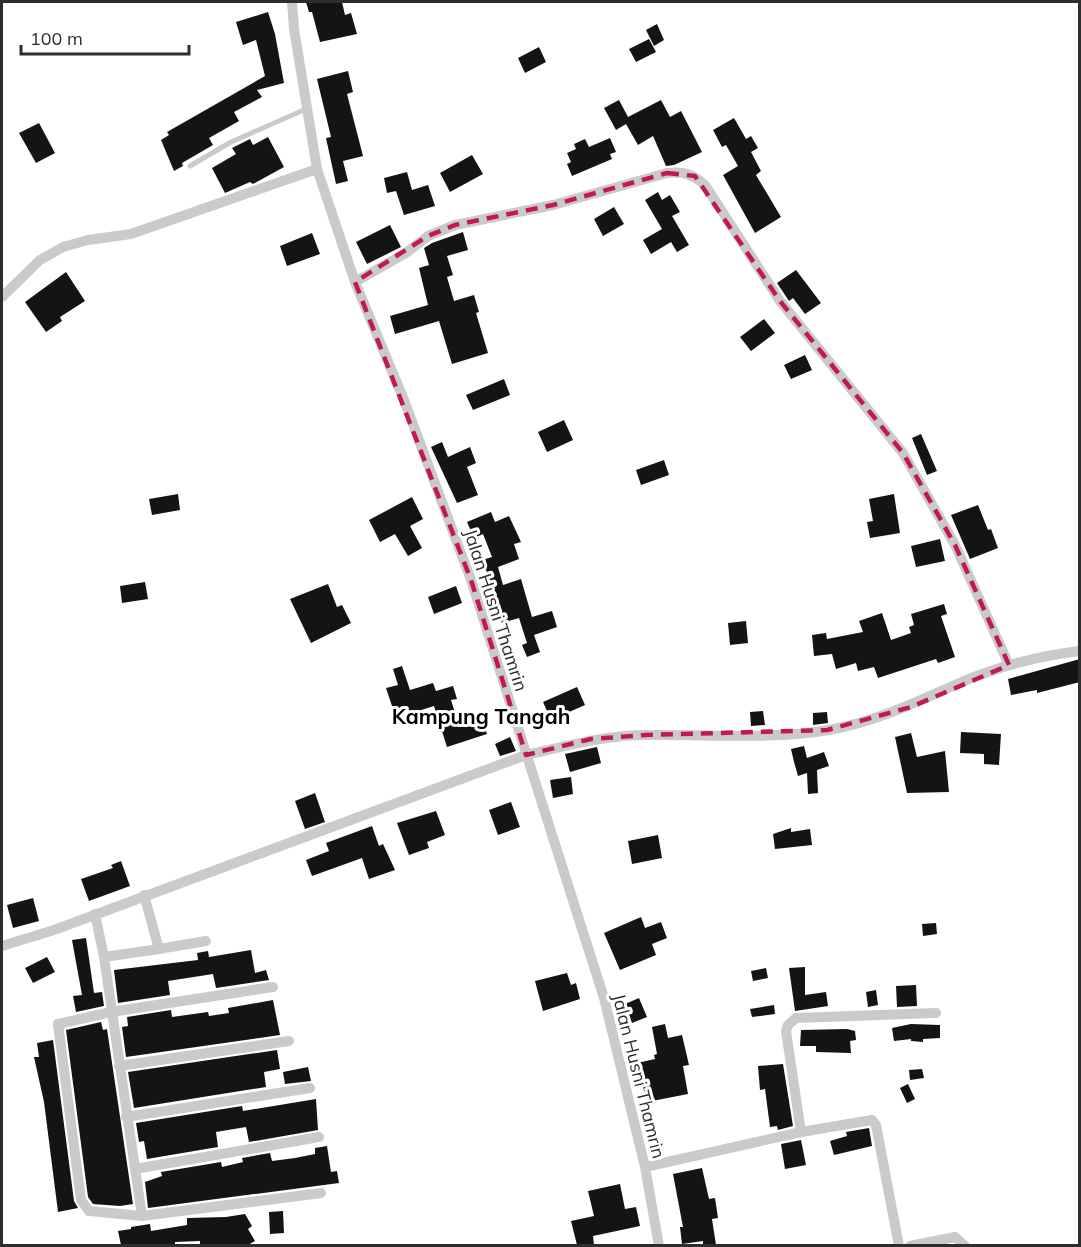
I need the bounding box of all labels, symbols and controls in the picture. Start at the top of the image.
scale bar [21,18,189,56]
text: 100 m [30,27,83,50]
street label: Jalan Husni Thamrin [459,526,533,694]
district label: Kampung Tangah [392,703,570,729]
street label: Jalan Husni Thamrin [607,991,671,1161]

